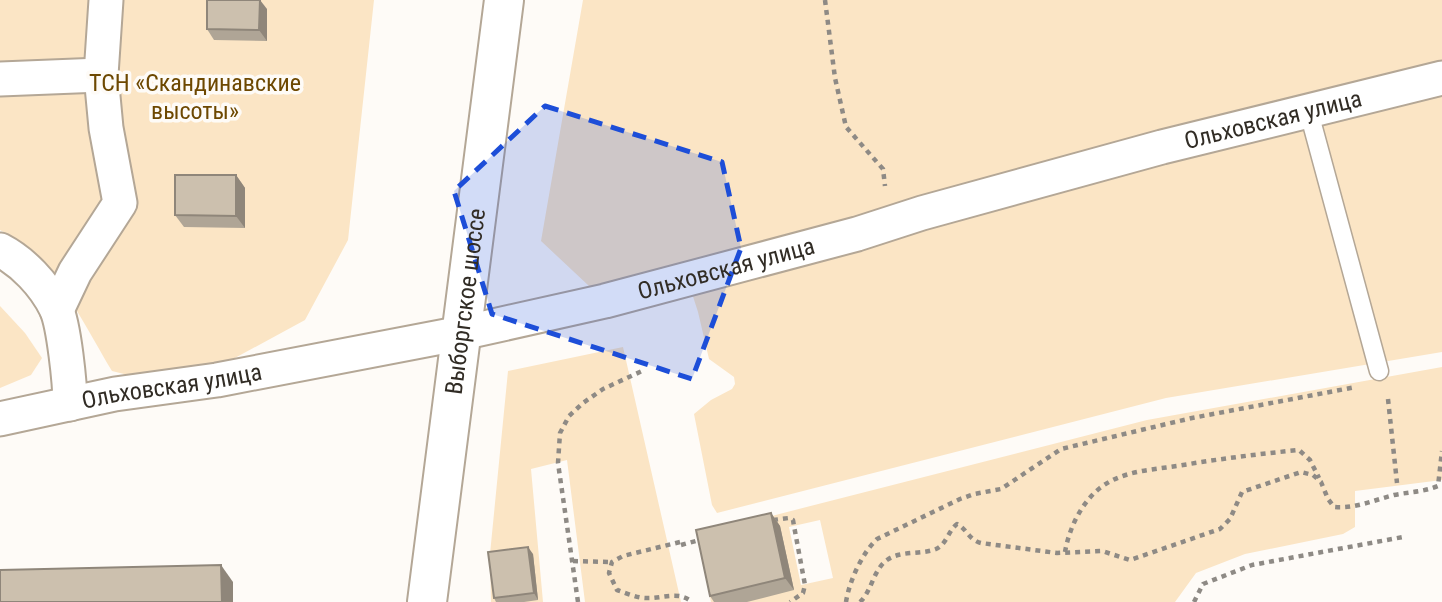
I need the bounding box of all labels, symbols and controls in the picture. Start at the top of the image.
park label: ТСН «Скандинавские высоты» [89,69,301,125]
street label: Ольховская улица [1181,84,1365,155]
street label: Выборгское шоссе [440,207,491,396]
street label: Ольховская улица [635,232,818,306]
street label: Ольховская улица [79,358,264,415]

